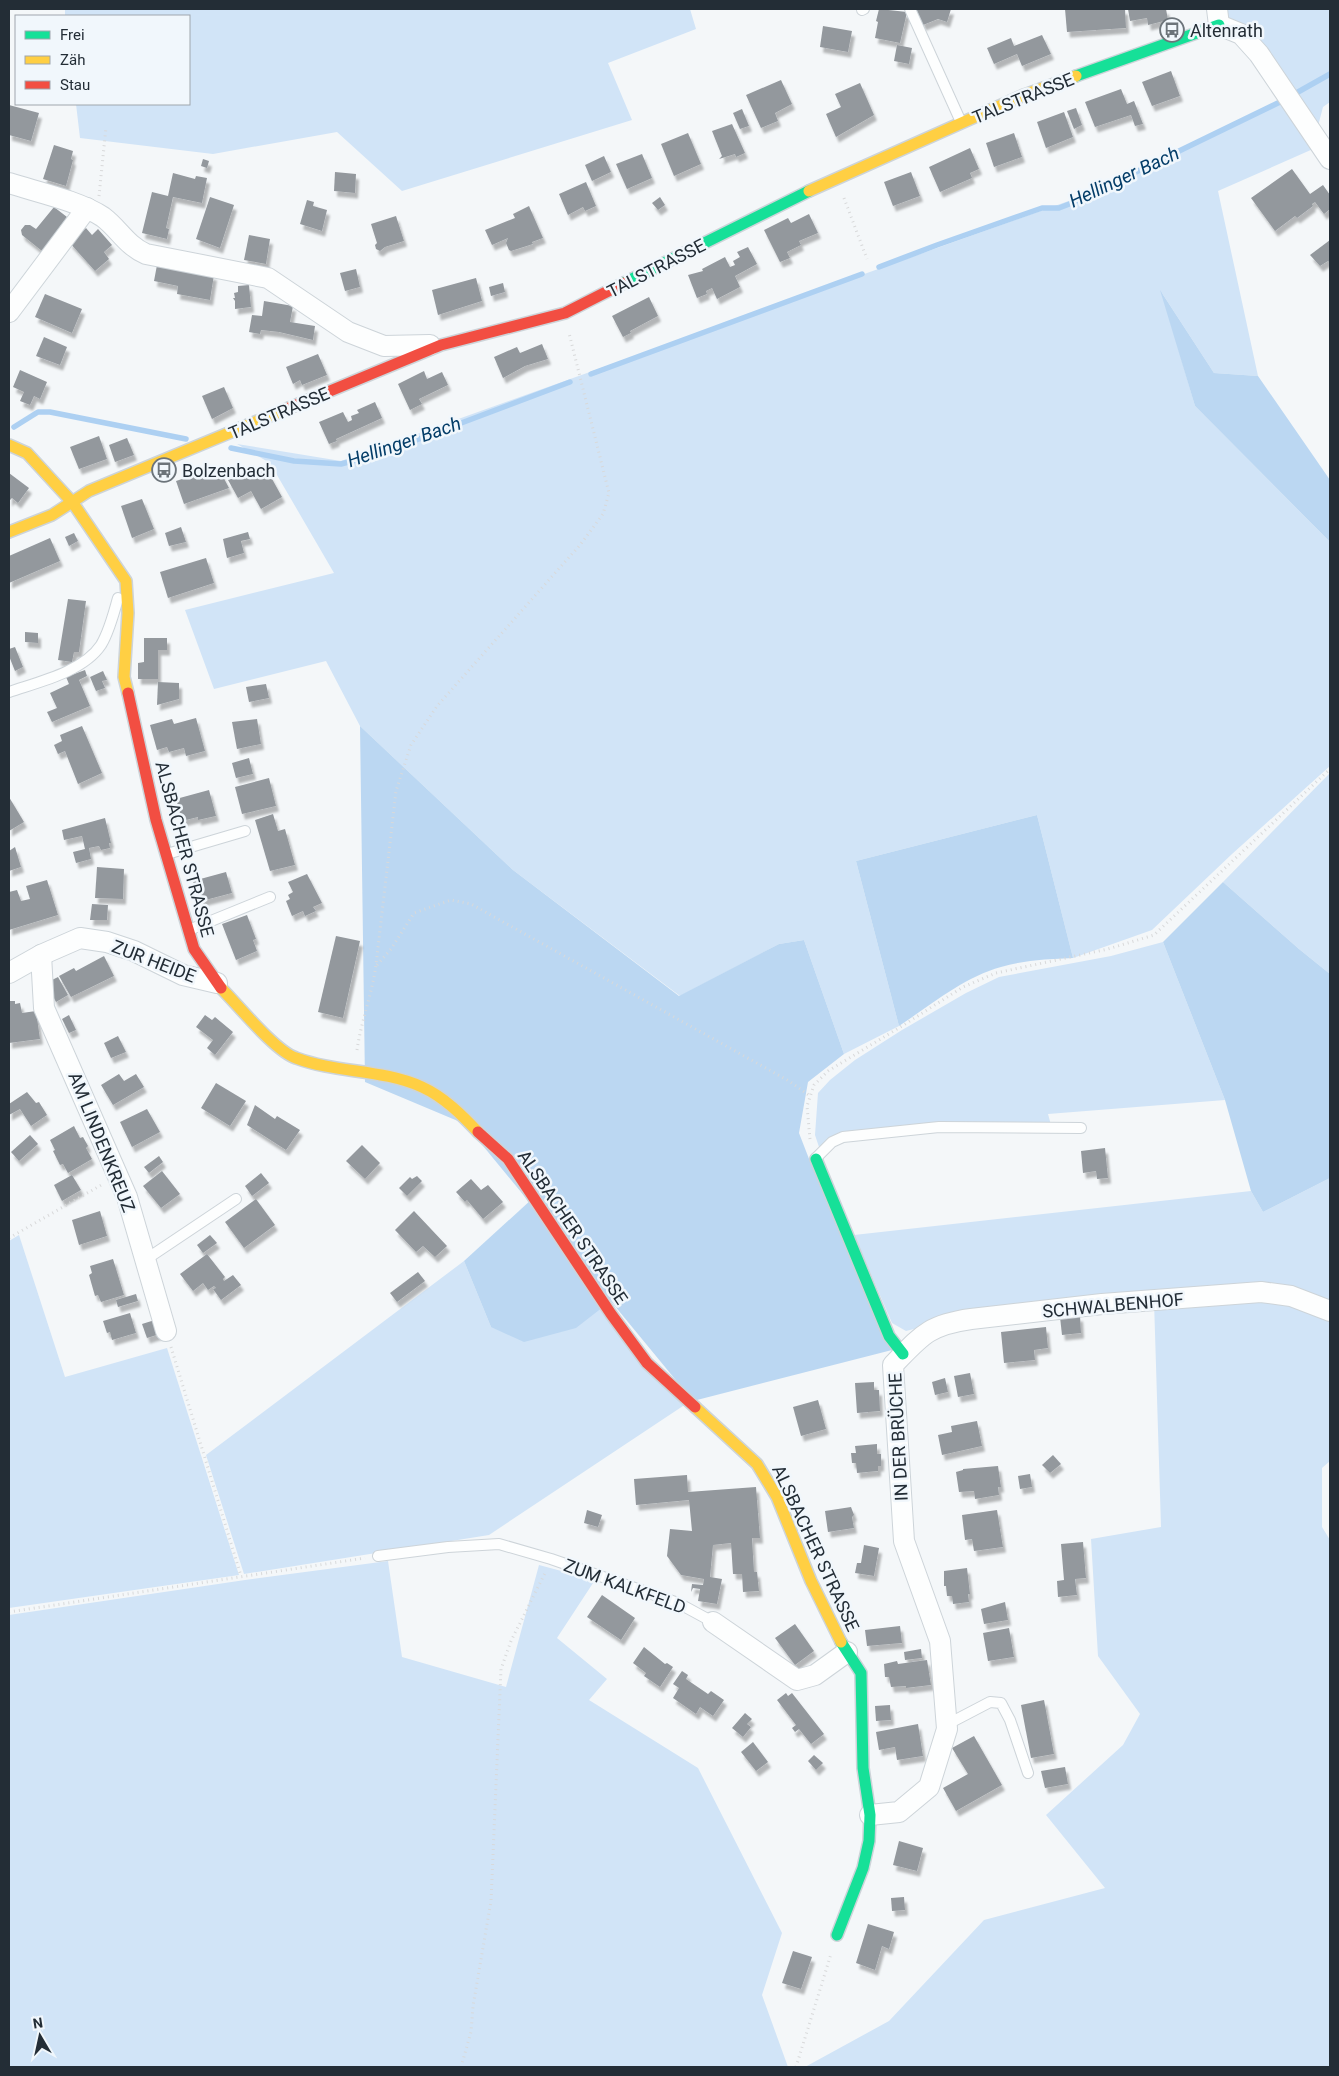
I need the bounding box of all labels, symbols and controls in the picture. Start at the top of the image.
legend [15,15,190,105]
bus stop icon: Altenrath [1159,17,1185,43]
place label: Altenrath [1190,20,1263,41]
text: Frei [60,26,85,44]
text: Zäh [60,51,85,69]
street label: TALSTRASSE [969,68,1077,128]
text: Stau [60,76,90,94]
water label: Hellinger Bach [1065,141,1183,213]
street label: TALSTRASSE [603,234,709,302]
street label: TALSTRASSE [225,382,333,444]
water label: Hellinger Bach [344,412,464,472]
bus stop icon: Bolzenbach [151,457,177,483]
place label: Bolzenbach [182,460,275,481]
street label: ALSBACHER STRASSE [151,759,219,939]
street label: ZUR HEIDE [109,935,199,987]
street label: AM LINDENKREUZ [64,1069,140,1215]
street label: ALSBACHER STRASSE [514,1146,632,1308]
street label: SCHWALBENHOF [1041,1288,1185,1322]
street label: IN DER BRÜCHE [884,1372,912,1502]
street label: ALSBACHER STRASSE [768,1461,864,1635]
street label: ZUM KALKFELD [561,1554,689,1618]
north arrow [15,2011,65,2061]
text: N [32,2014,44,2032]

